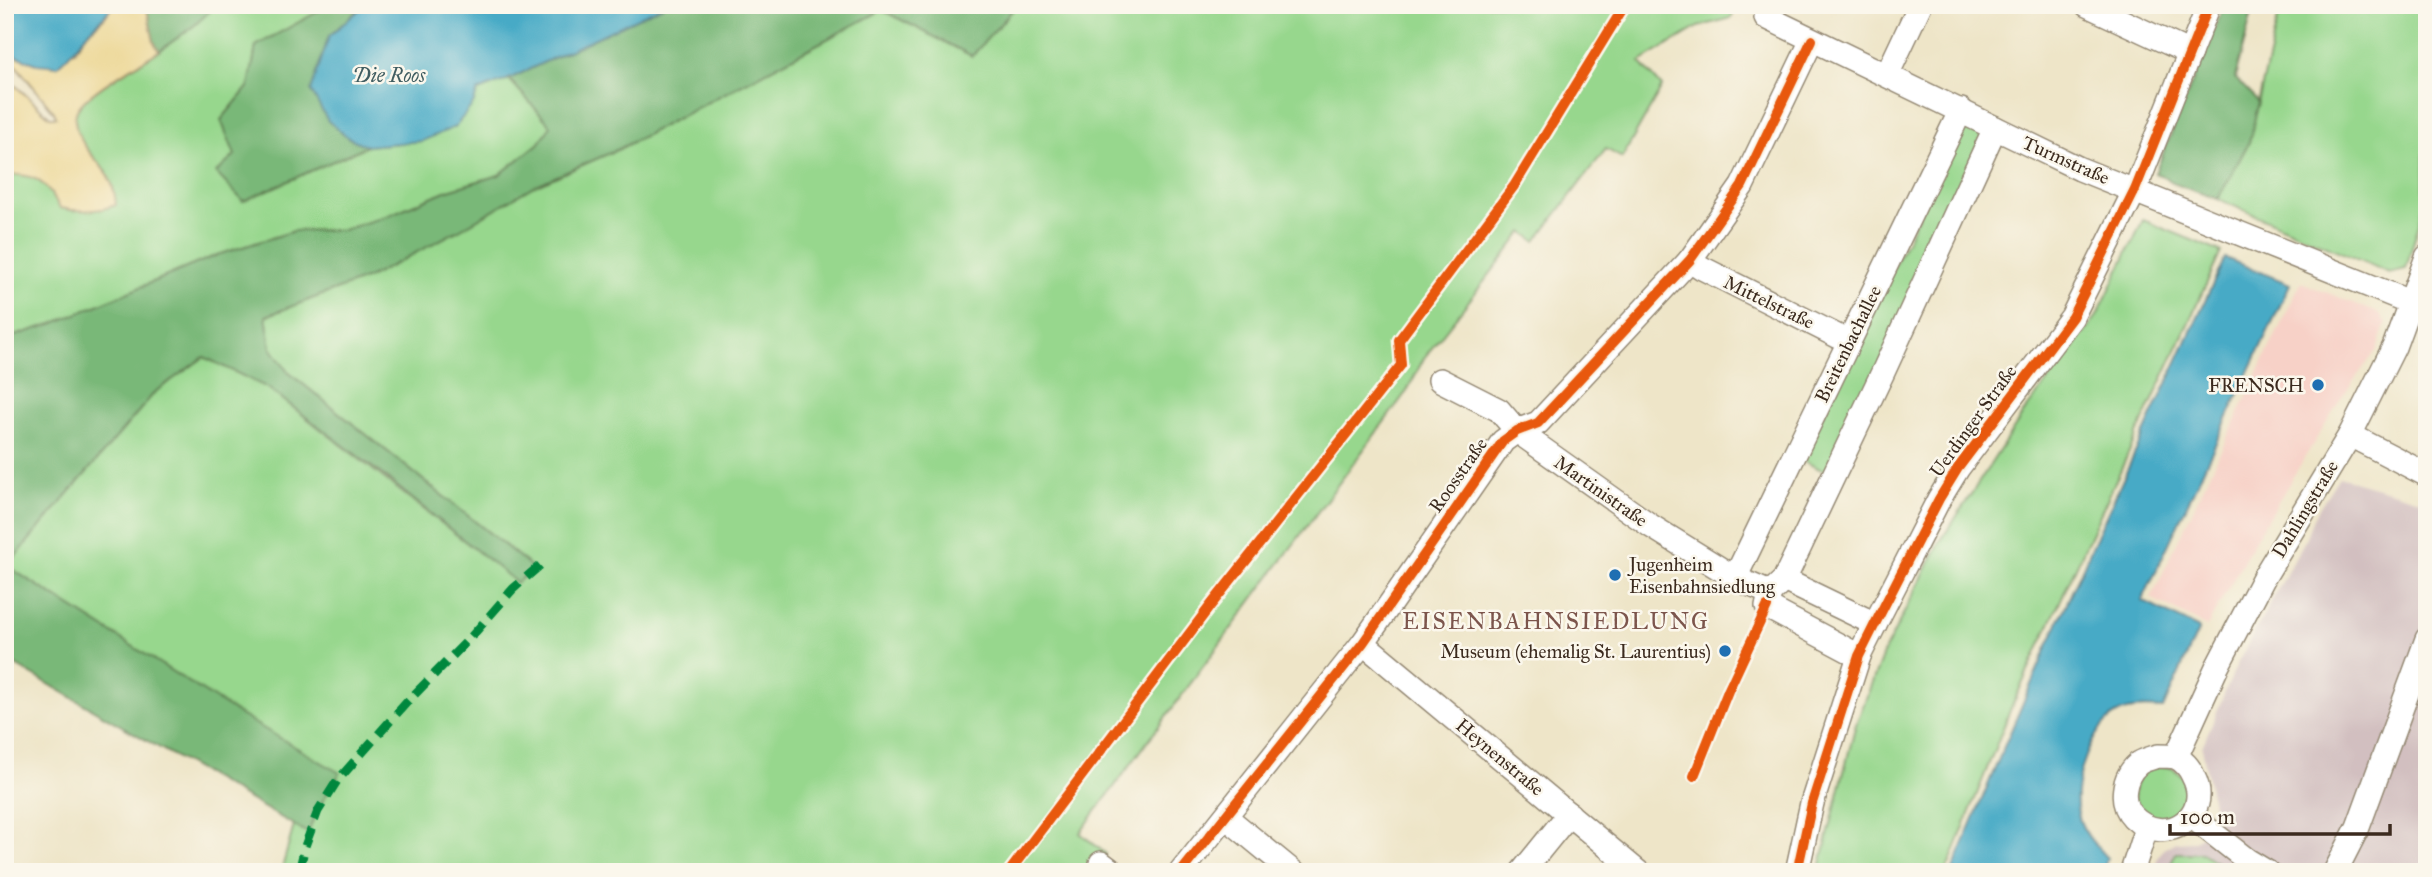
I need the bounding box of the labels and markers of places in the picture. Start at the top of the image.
place label: FRENSCH [2208,374,2304,397]
marker: FRENSCH [2310,377,2326,393]
place label: Jugenheim Eisenbahnsiedlung [1627,553,1775,599]
marker: Jugenheim Eisenbahnsiedlung [1607,567,1623,583]
place label: Museum (ehemalig St. Laurentius) [1440,640,1711,664]
marker: Museum (ehemalig St. Laurentius) [1717,643,1733,659]

